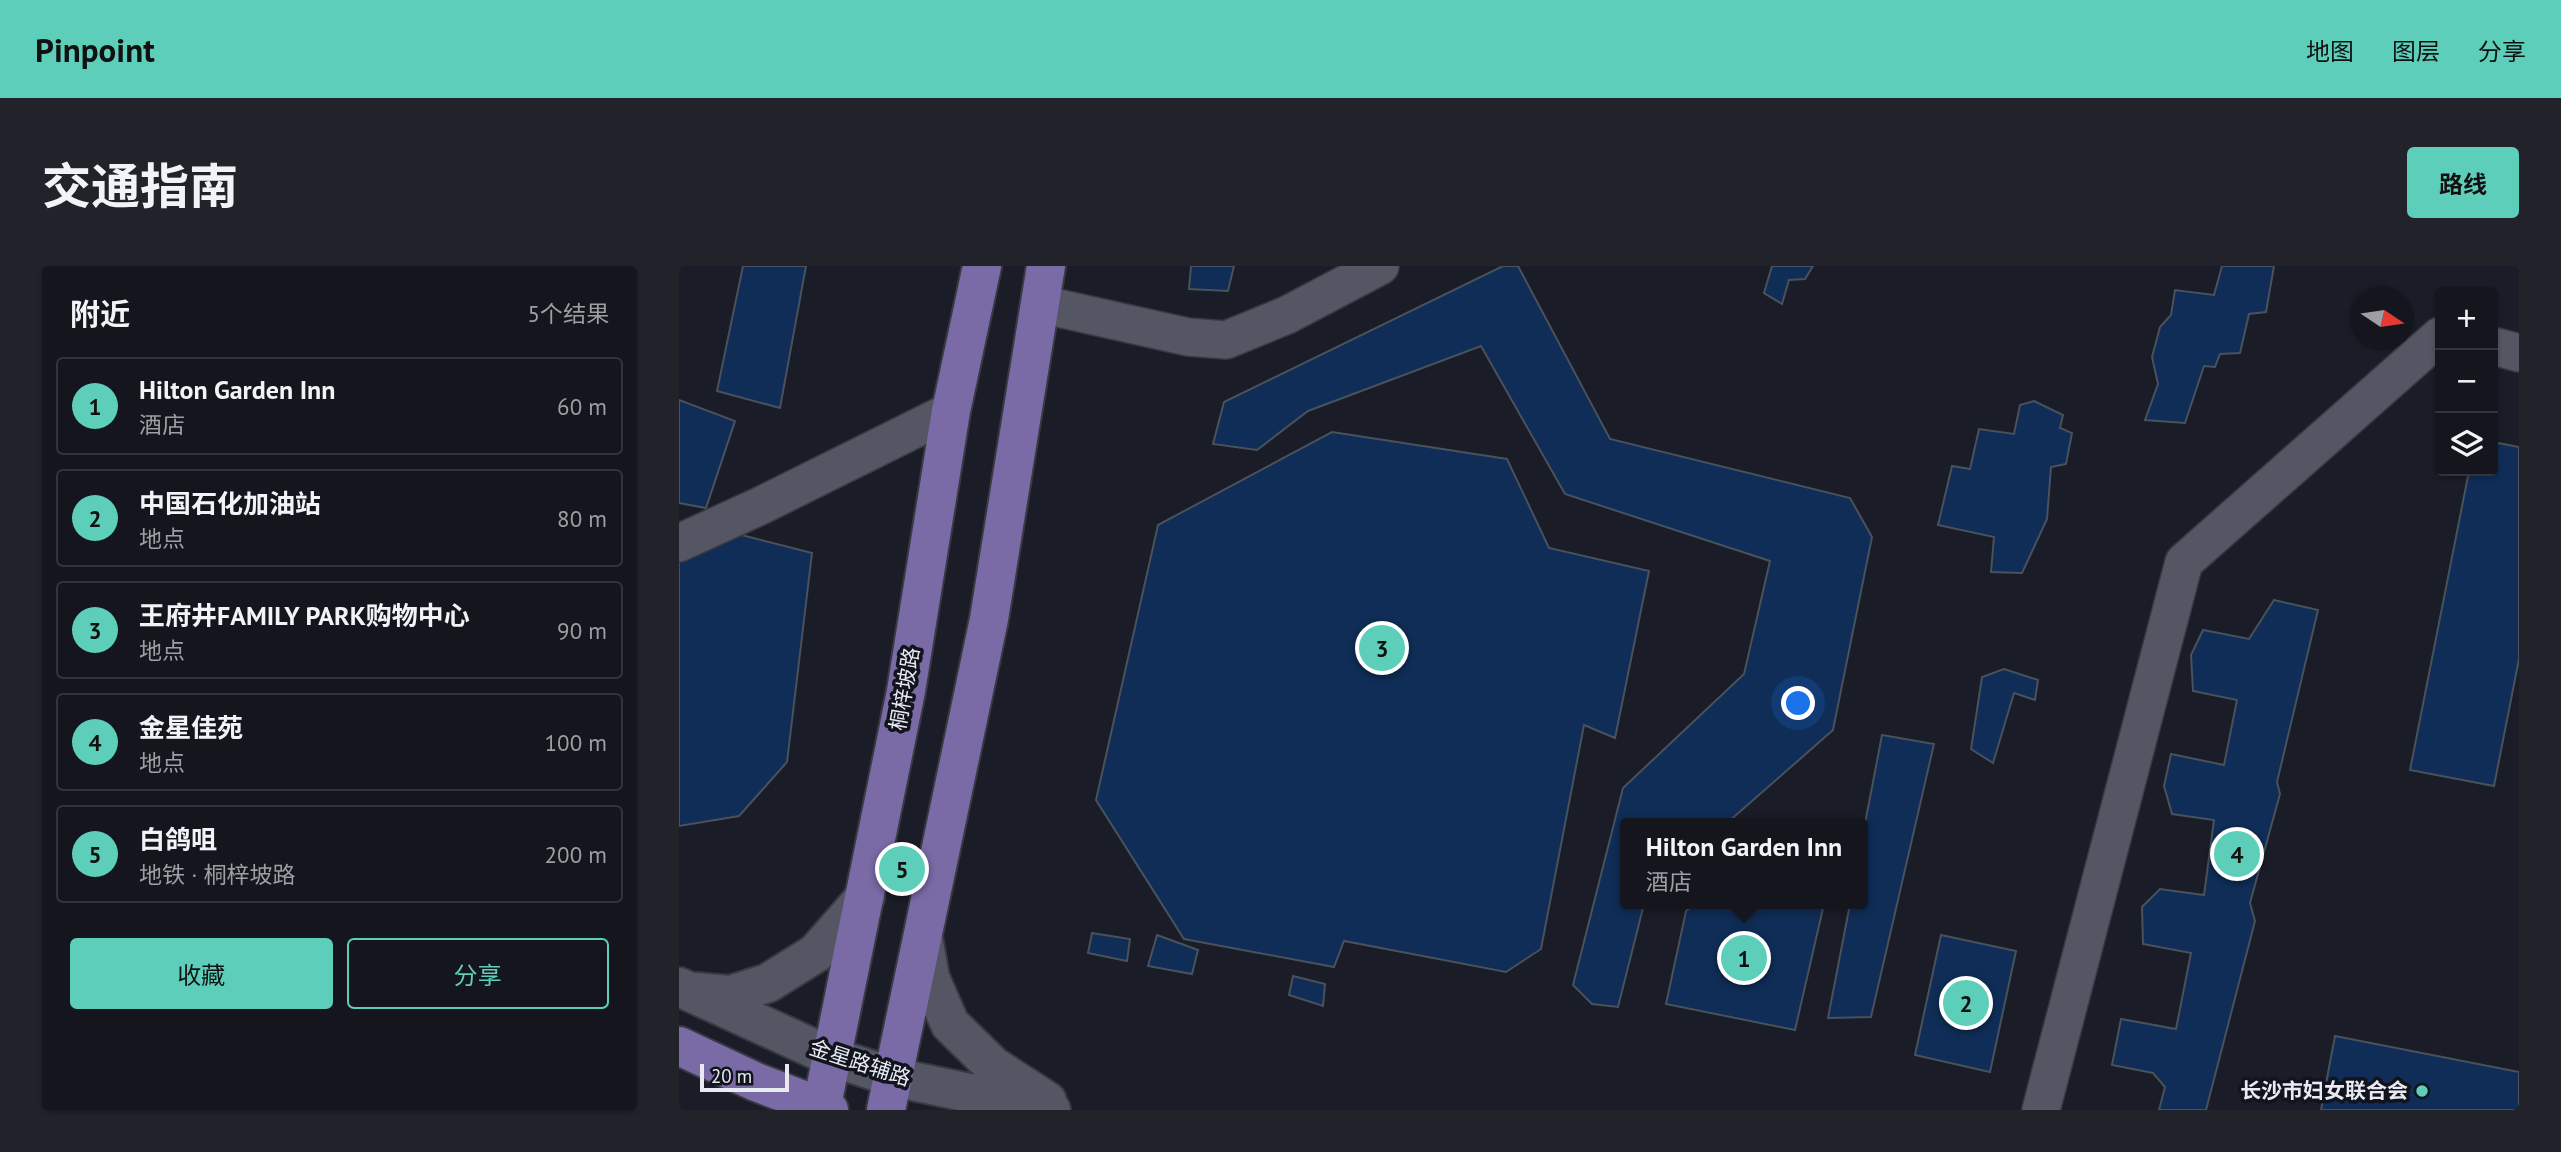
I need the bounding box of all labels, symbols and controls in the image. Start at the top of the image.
text: Pinpoint [35,28,155,71]
text: 地图 [2306,36,2354,67]
text: 图层 [2392,36,2440,67]
text: 分享 [2478,36,2526,67]
button: 路线 [2407,147,2519,218]
text: 交通指南 [42,154,238,218]
north arrow [2351,287,2414,350]
map controls [2435,287,2498,476]
button: + [2435,287,2498,350]
text: 附近 [70,294,130,333]
text: 5个结果 [527,299,609,328]
button: − [2435,350,2498,413]
text: Hilton Garden Inn [139,373,335,406]
text: 1 [88,392,102,421]
text: 60 m [557,392,607,421]
text: 酒店 [139,410,185,439]
button: layers [2435,413,2498,476]
text: 中国石化加油站 [139,487,321,520]
text: 2 [88,504,102,533]
text: 80 m [557,504,607,533]
text: 地点 [139,524,185,553]
text: 王府井FAMILY PARK购物中心 [139,599,470,632]
text: 3 [88,616,102,645]
text: 90 m [557,616,607,645]
pin: 3 [1359,622,1405,674]
text: 地点 [139,636,185,665]
street label: 桐梓坡路 [884,645,925,733]
your location [1781,686,1815,720]
text: 金星佳苑 [139,711,243,744]
text: 4 [88,728,102,757]
text: 100 m [545,728,607,757]
text: 地点 [139,748,185,777]
popup [1620,818,1868,909]
text: 白鸽咀 [139,823,217,856]
pin: 4 [2214,828,2260,880]
text: Hilton Garden Inn [1646,830,1842,863]
text: 5 [88,840,102,869]
text: 200 m [545,840,607,869]
pin: 5 [879,843,925,895]
text: 地铁 · 桐梓坡路 [139,860,295,889]
text: 酒店 [1646,867,1692,896]
pin: 1 [1721,932,1767,984]
button: 收藏 [70,938,333,1009]
button: 分享 [347,938,609,1009]
pin: 2 [1943,977,1989,1029]
street label: 金星路辅路 [806,1033,914,1092]
scale bar [700,1061,789,1093]
text: 20 m [711,1064,752,1088]
place label: 长沙市妇女联合会 [2240,1077,2408,1104]
marker: 长沙市妇女联合会 [2414,1083,2430,1099]

